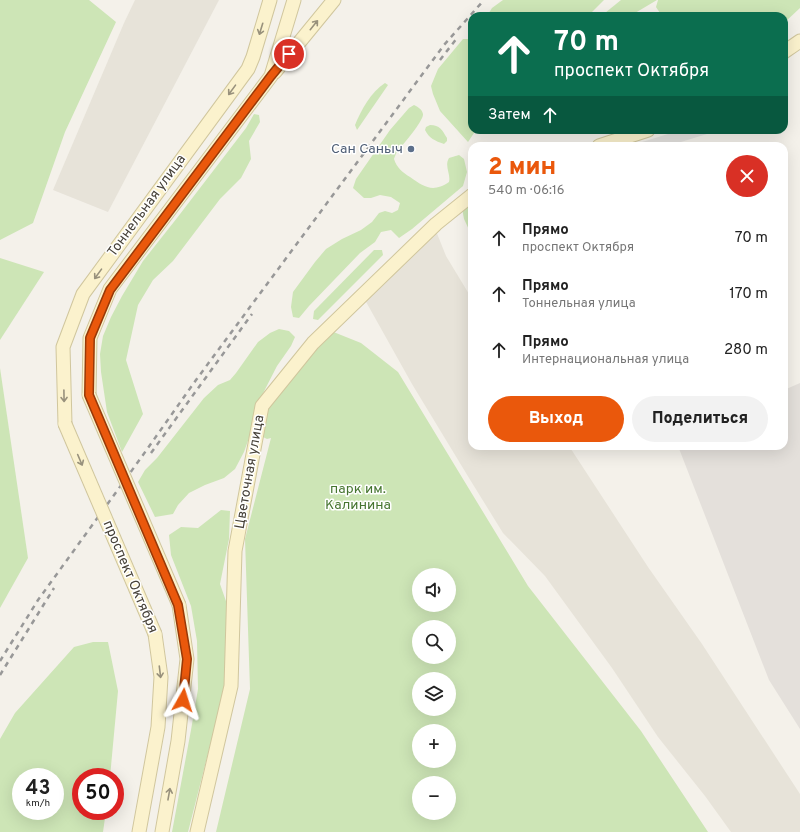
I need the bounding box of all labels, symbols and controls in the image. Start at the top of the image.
one-way arrow [309,19,318,30]
one-way arrow [257,22,265,34]
text: 70 m [554,25,619,61]
icon: ahead [488,28,540,80]
pin [272,37,306,71]
icon: arrive [278,43,300,65]
text: проспект Октября [554,60,709,83]
one-way arrow [228,84,236,95]
icon: ahead [539,104,561,126]
text: Затем [488,106,531,125]
place label: Сан Саныч [331,141,403,158]
marker: Сан Саныч [406,144,416,154]
street label: Тоннельная улица [104,152,190,260]
text: 2 мин [488,153,556,183]
button: close [726,155,768,197]
text: 540 m · 06:16 [488,183,565,199]
text: Прямо [522,221,569,240]
icon: ahead [488,227,510,249]
text: 70 m [735,229,768,248]
text: проспект Октября [522,240,634,256]
one-way arrow [93,268,102,279]
text: Прямо [522,277,569,296]
icon: ahead [488,283,510,305]
text: 170 m [729,285,768,304]
text: Тоннельная улица [522,296,635,312]
text: Прямо [522,333,569,352]
icon: ahead [488,339,510,361]
text: 280 m [724,341,768,360]
text: Интернациональная улица [522,352,689,368]
one-way arrow [60,389,68,402]
button: Выход [488,396,624,442]
button: Поделиться [632,396,768,442]
street label: Цветочная улица [232,414,268,530]
one-way arrow [77,453,84,465]
park label: парк им. Калинина [325,481,391,514]
street label: проспект Октября [99,518,161,636]
map controls [412,568,456,820]
button: sound [412,568,456,612]
button: search [412,620,456,664]
one-way arrow [156,665,164,678]
button: layers [412,672,456,716]
position arrow [162,679,204,721]
button: + [412,724,456,768]
speed limit sign: 50 [72,768,124,820]
text: 43 [26,776,50,802]
button: − [412,776,456,820]
one-way arrow [165,787,173,800]
text: km/h [26,797,50,810]

